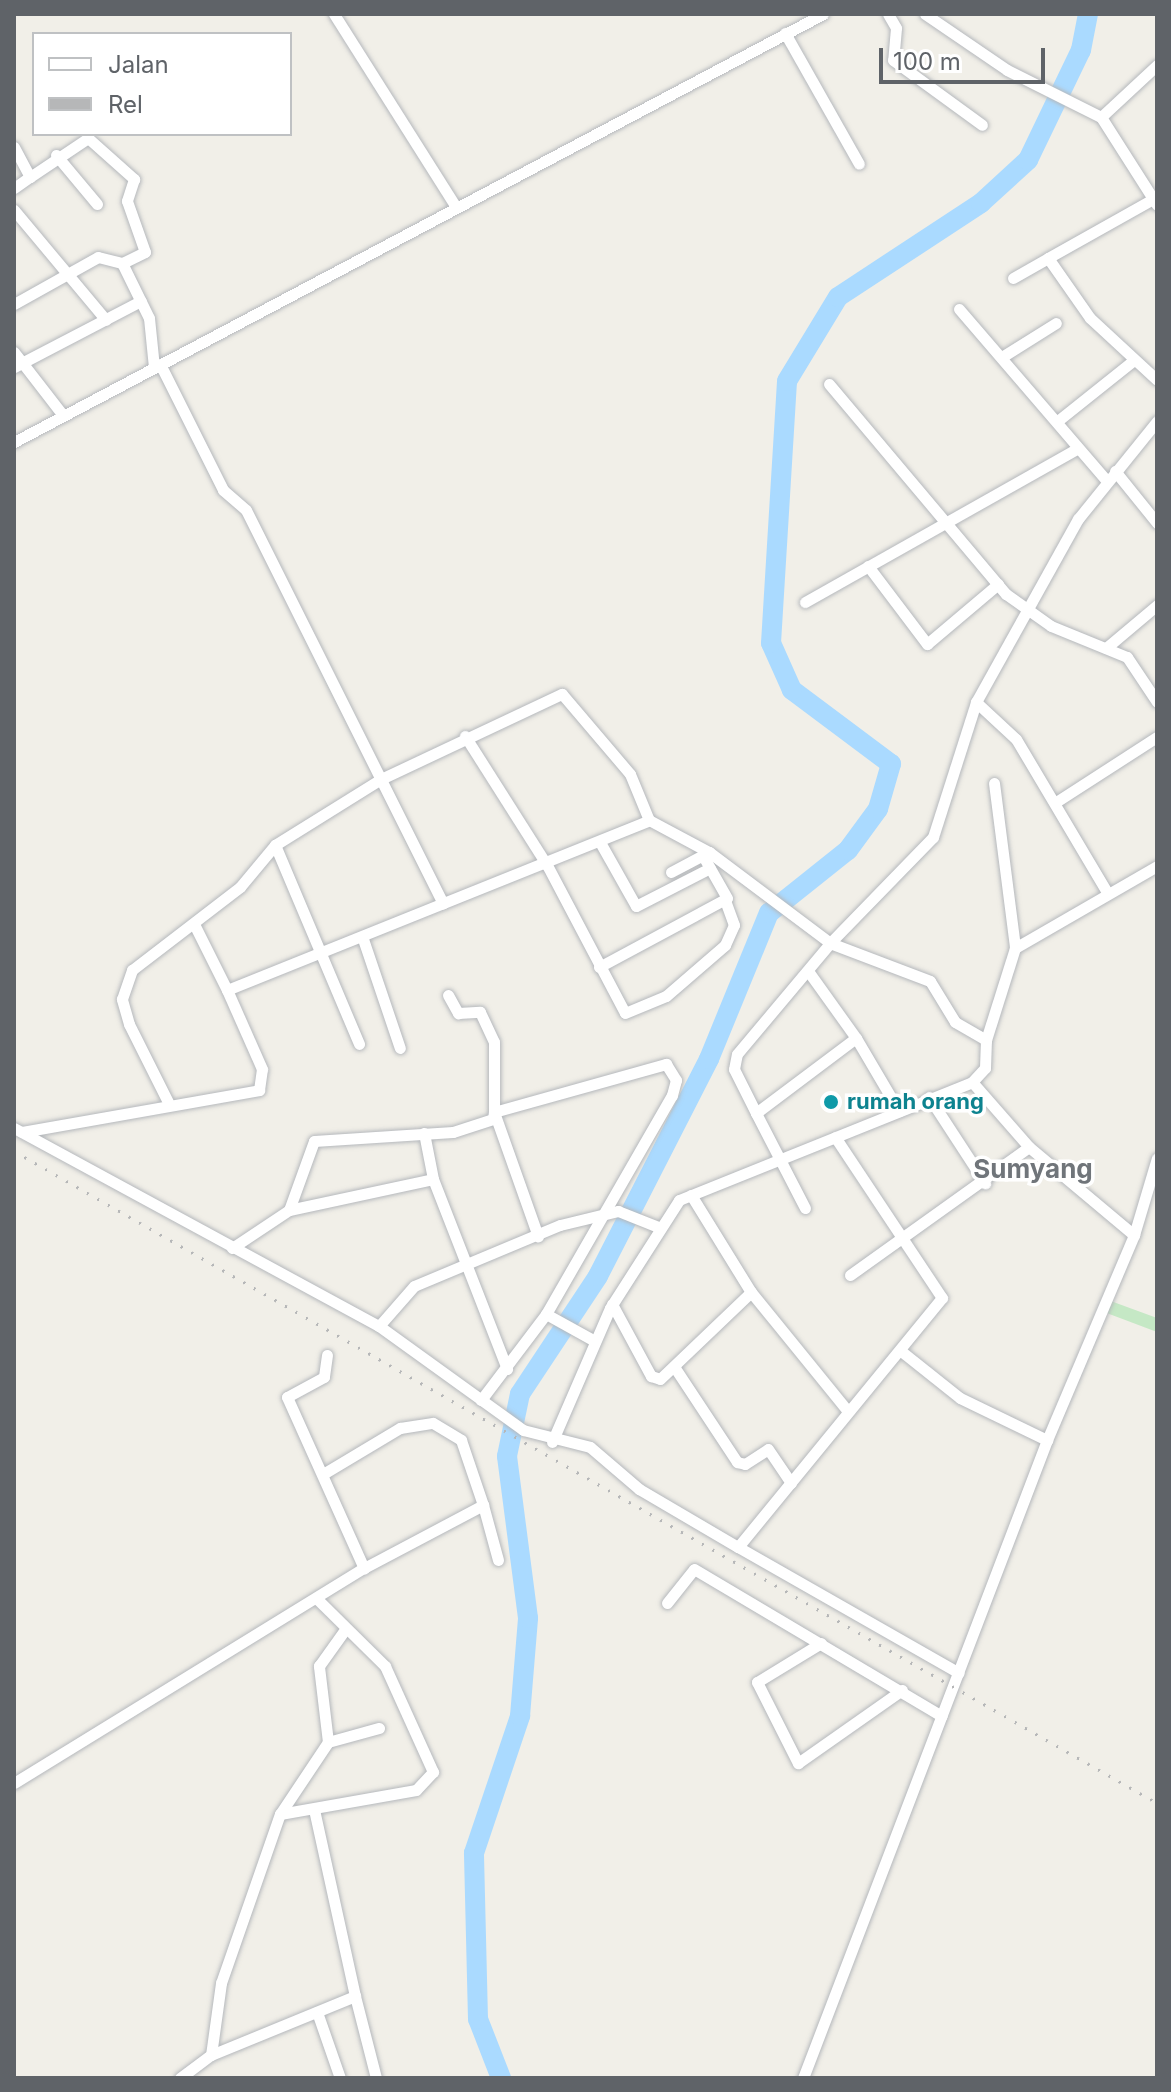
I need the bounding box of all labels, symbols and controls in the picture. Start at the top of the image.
legend [32,32,292,136]
scale bar [883,32,1049,82]
text: 100 m [893,47,961,76]
text: Jalan [108,50,169,79]
text: Rel [108,90,143,119]
place label: rumah orang [847,1089,984,1115]
marker: rumah orang [822,1093,840,1111]
district label: Sumyang [973,1153,1093,1185]

